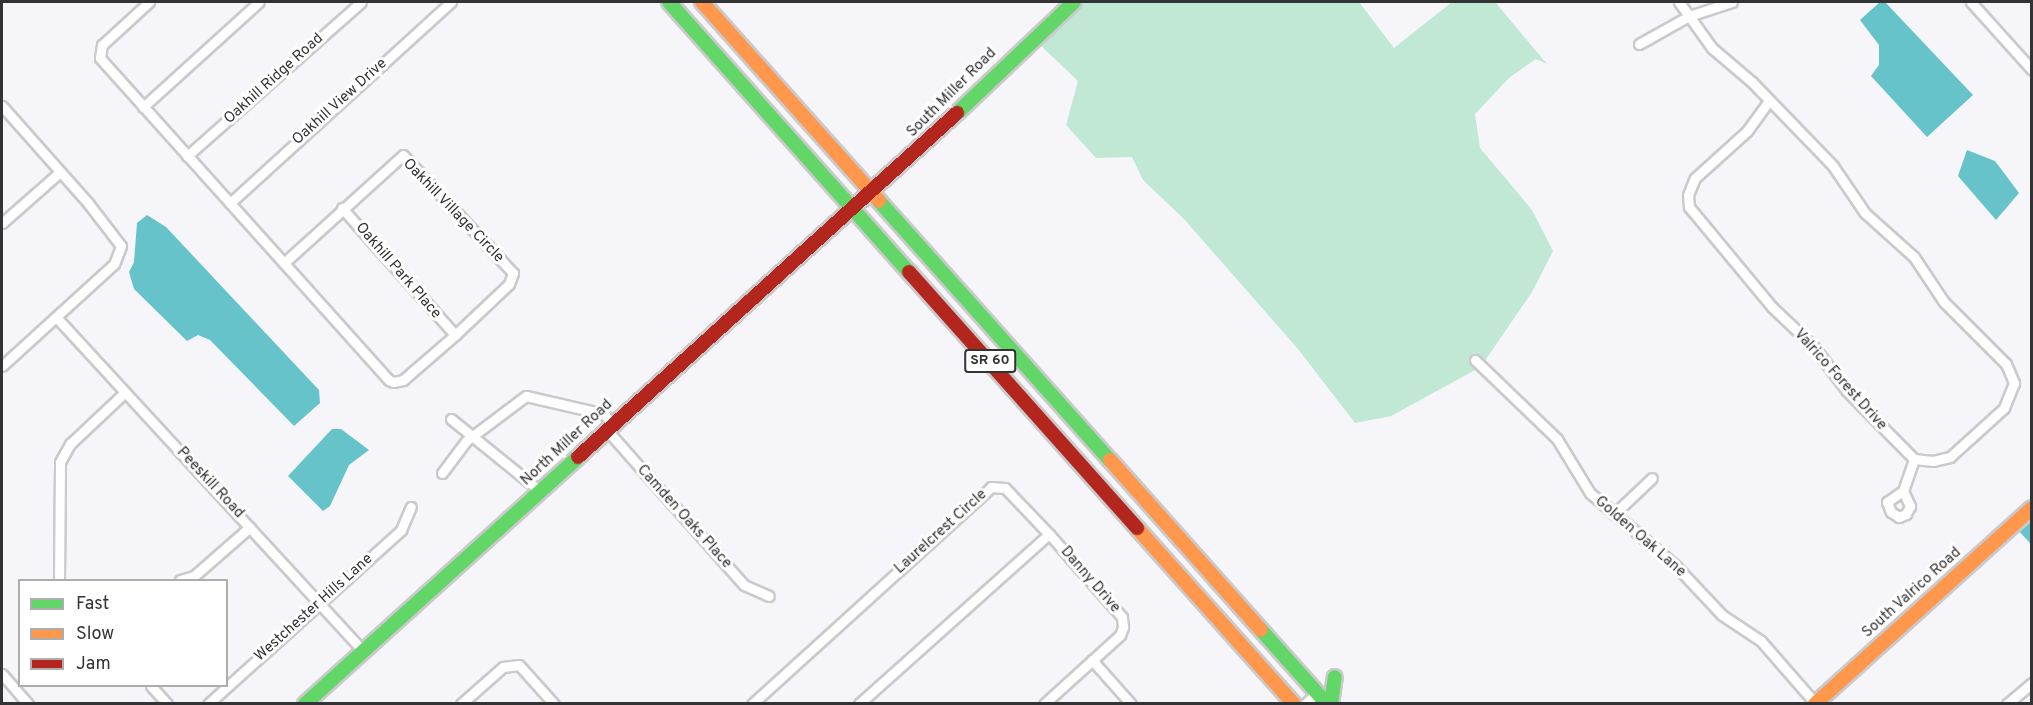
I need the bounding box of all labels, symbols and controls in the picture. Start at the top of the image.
street label: Oakhill Ridge Road [221,30,327,128]
street label: South Miller Road [904,45,1000,141]
street label: Oakhill View Drive [289,55,391,149]
street label: Oakhill Village Circle [399,155,507,267]
street label: Oakhill Park Place [351,219,445,323]
street label: Valrico Forest Drive [1790,326,1890,434]
road number: SR 60 [963,350,1017,372]
street label: North Miller Road [518,396,616,490]
street label: Peeskill Road [172,444,248,522]
street label: Camden Oaks Place [633,461,735,573]
street label: Laurelcrest Circle [891,486,991,578]
street label: Golden Oak Lane [1591,493,1689,581]
street label: Danny Drive [1056,543,1124,617]
street label: South Valrico Road [1859,544,1965,642]
street label: Westchester Hills Lane [251,550,377,666]
legend [18,579,228,687]
text: Fast [76,593,109,616]
text: Slow [76,623,114,646]
text: Jam [76,653,111,676]

